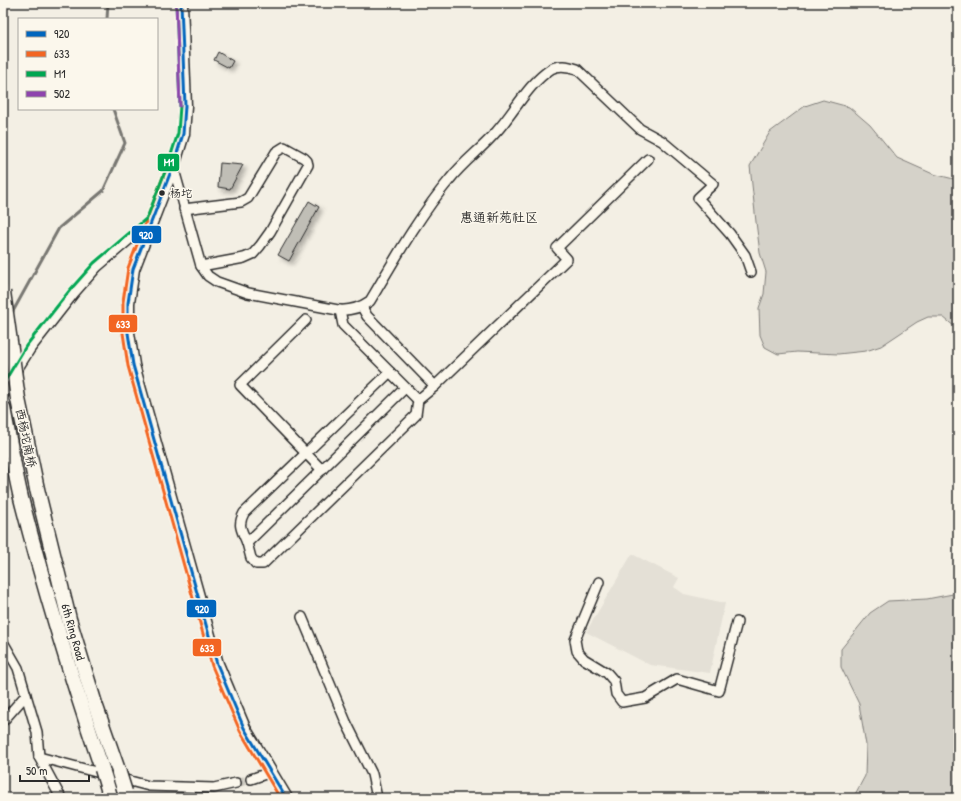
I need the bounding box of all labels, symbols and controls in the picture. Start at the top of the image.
legend [18,18,158,110]
text: 920 [54,25,69,42]
text: 633 [54,45,70,62]
text: M1 [54,65,66,82]
text: 502 [54,85,70,102]
line badge: M1 [157,153,180,172]
text: M1 [164,155,174,169]
place label: 杨坨 [170,186,192,200]
marker: 杨坨 [157,188,167,198]
district label: 惠通新苑社区 [460,208,538,226]
line badge: 920 [131,225,162,244]
text: 920 [139,228,153,242]
line badge: 633 [108,314,138,333]
text: 633 [116,317,130,331]
street label: 西杨坨南桥 [12,407,41,470]
line badge: 920 [186,599,217,618]
street label: 6th Ring Road [57,602,90,662]
text: 920 [195,602,209,616]
line badge: 633 [192,638,222,657]
text: 633 [200,641,214,655]
scale bar [20,757,89,783]
text: 50 m [26,762,47,779]

